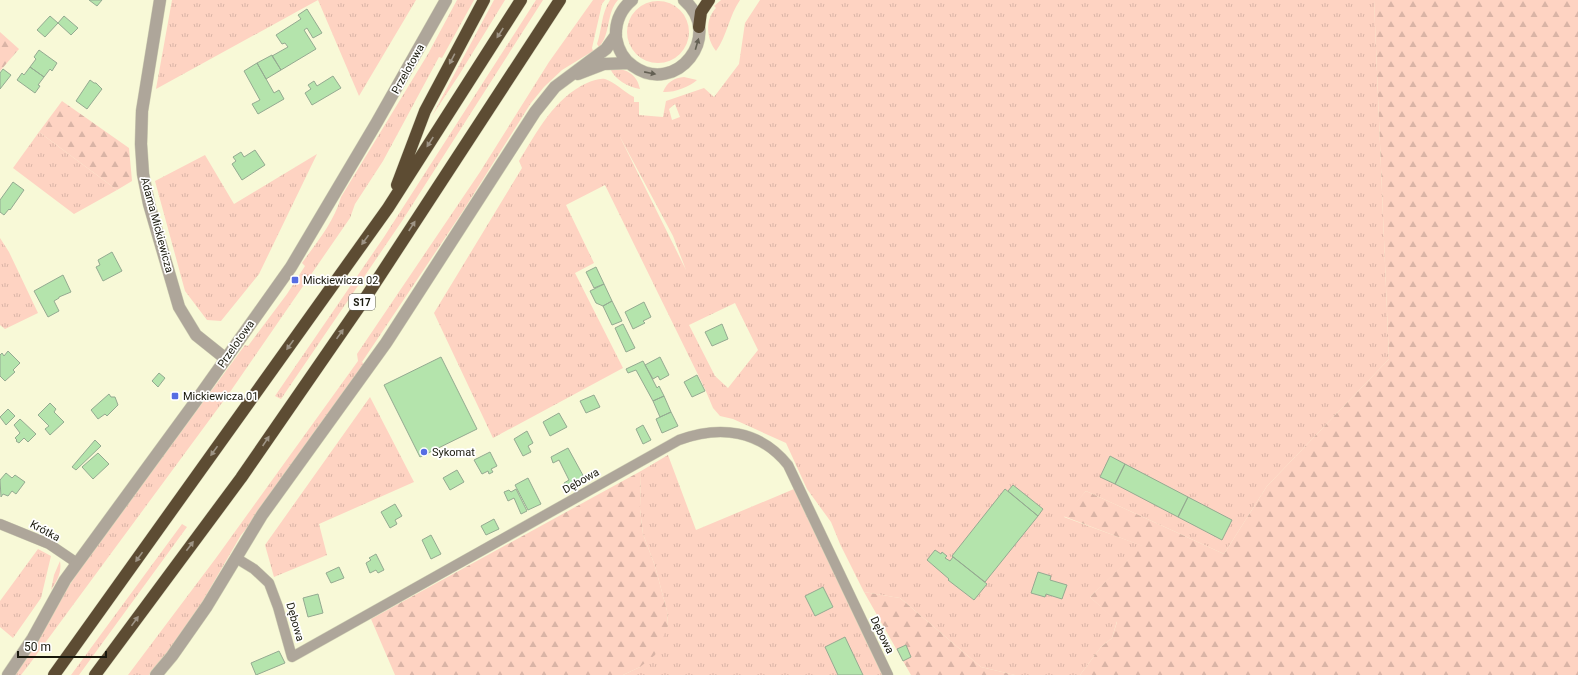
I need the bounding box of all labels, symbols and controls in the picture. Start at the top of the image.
one-way arrow [496,28,504,38]
one-way arrow [694,37,700,49]
street label: Przelotowa [389,42,427,96]
one-way arrow [449,53,455,65]
one-way arrow [644,70,656,76]
one-way arrow [426,137,434,147]
street label: Adama Mickiewicza [138,176,176,274]
one-way arrow [408,221,416,231]
one-way arrow [361,234,369,245]
place label: Mickiewicza 02 [303,274,378,287]
marker: Mickiewicza 02 [290,275,300,285]
road number: S17 [349,294,375,310]
street label: Przelotowa [215,318,257,370]
one-way arrow [336,329,344,339]
one-way arrow [286,340,294,351]
place label: Mickiewicza 01 [183,390,258,403]
marker: Mickiewicza 01 [170,391,180,401]
one-way arrow [262,436,270,446]
one-way arrow [210,446,218,457]
place label: Sykomat [432,446,475,459]
marker: Sykomat [419,447,429,457]
street label: Dębowa [560,466,602,496]
street label: Krótka [28,518,62,544]
one-way arrow [186,541,194,552]
one-way arrow [135,552,143,562]
street label: Dębowa [283,601,307,643]
street label: Dębowa [867,614,897,656]
one-way arrow [131,616,139,626]
scale bar [18,633,106,659]
text: 50 m [24,640,51,654]

